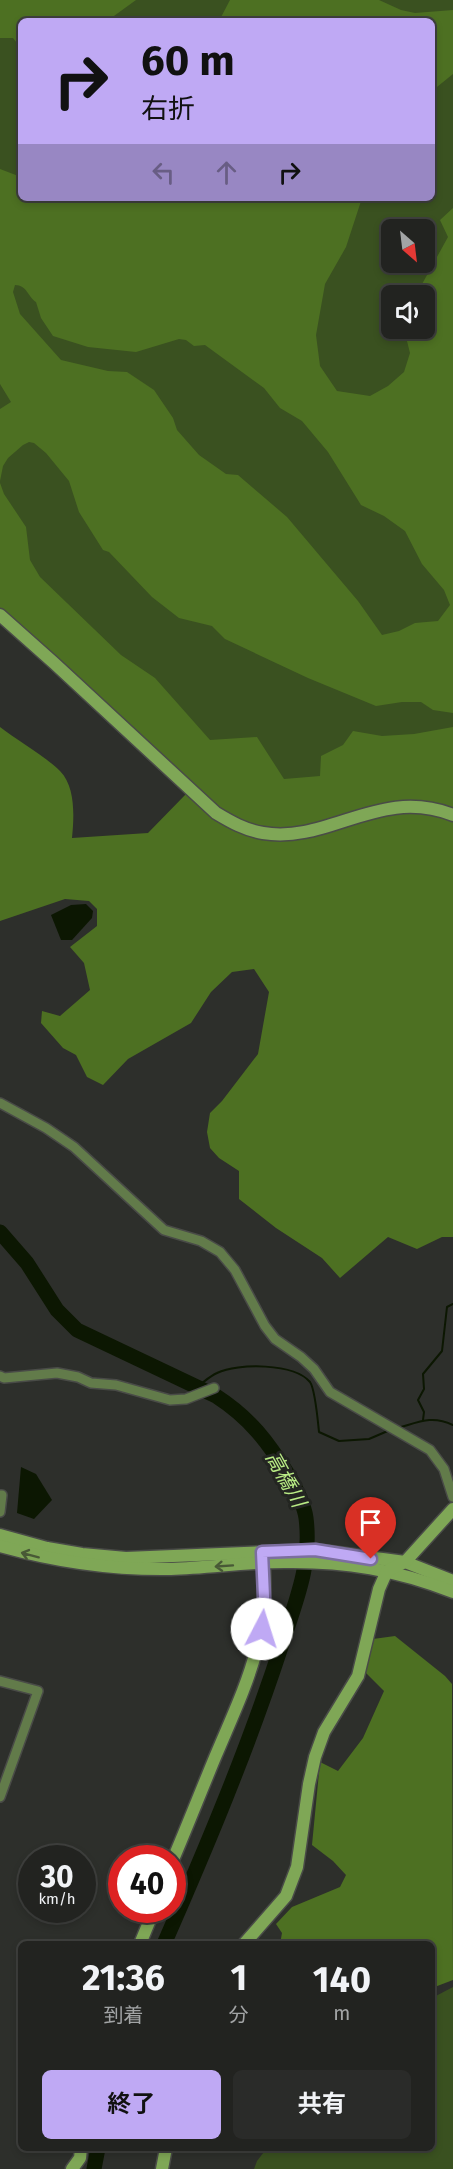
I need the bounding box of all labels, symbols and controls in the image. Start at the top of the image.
text: 60 m [141,36,235,86]
icon: right [42,42,120,120]
text: 右折 [141,93,195,125]
icon: left [147,156,180,189]
icon: ahead [210,156,243,189]
icon: right [273,156,306,189]
north arrow [381,219,435,273]
map controls [381,219,435,339]
button: sound [381,285,435,339]
water label: 高橋川 [261,1447,312,1513]
pin [345,1497,396,1559]
icon: arrive [354,1506,387,1539]
one-way arrow [21,1548,40,1560]
one-way arrow [215,1560,235,1571]
position arrow [230,1597,294,1661]
speed limit sign: 40 [108,1845,186,1923]
text: 30 [40,1859,74,1895]
text: km/h [38,1890,76,1908]
text: 21:36 [82,1956,165,2000]
text: 1 [230,1956,247,2000]
text: 140 [313,1958,371,2002]
text: m [333,2001,350,2025]
text: 到着 [103,2003,143,2027]
text: 分 [229,2003,249,2027]
button: 終了 [42,2070,221,2139]
button: 共有 [233,2070,411,2139]

